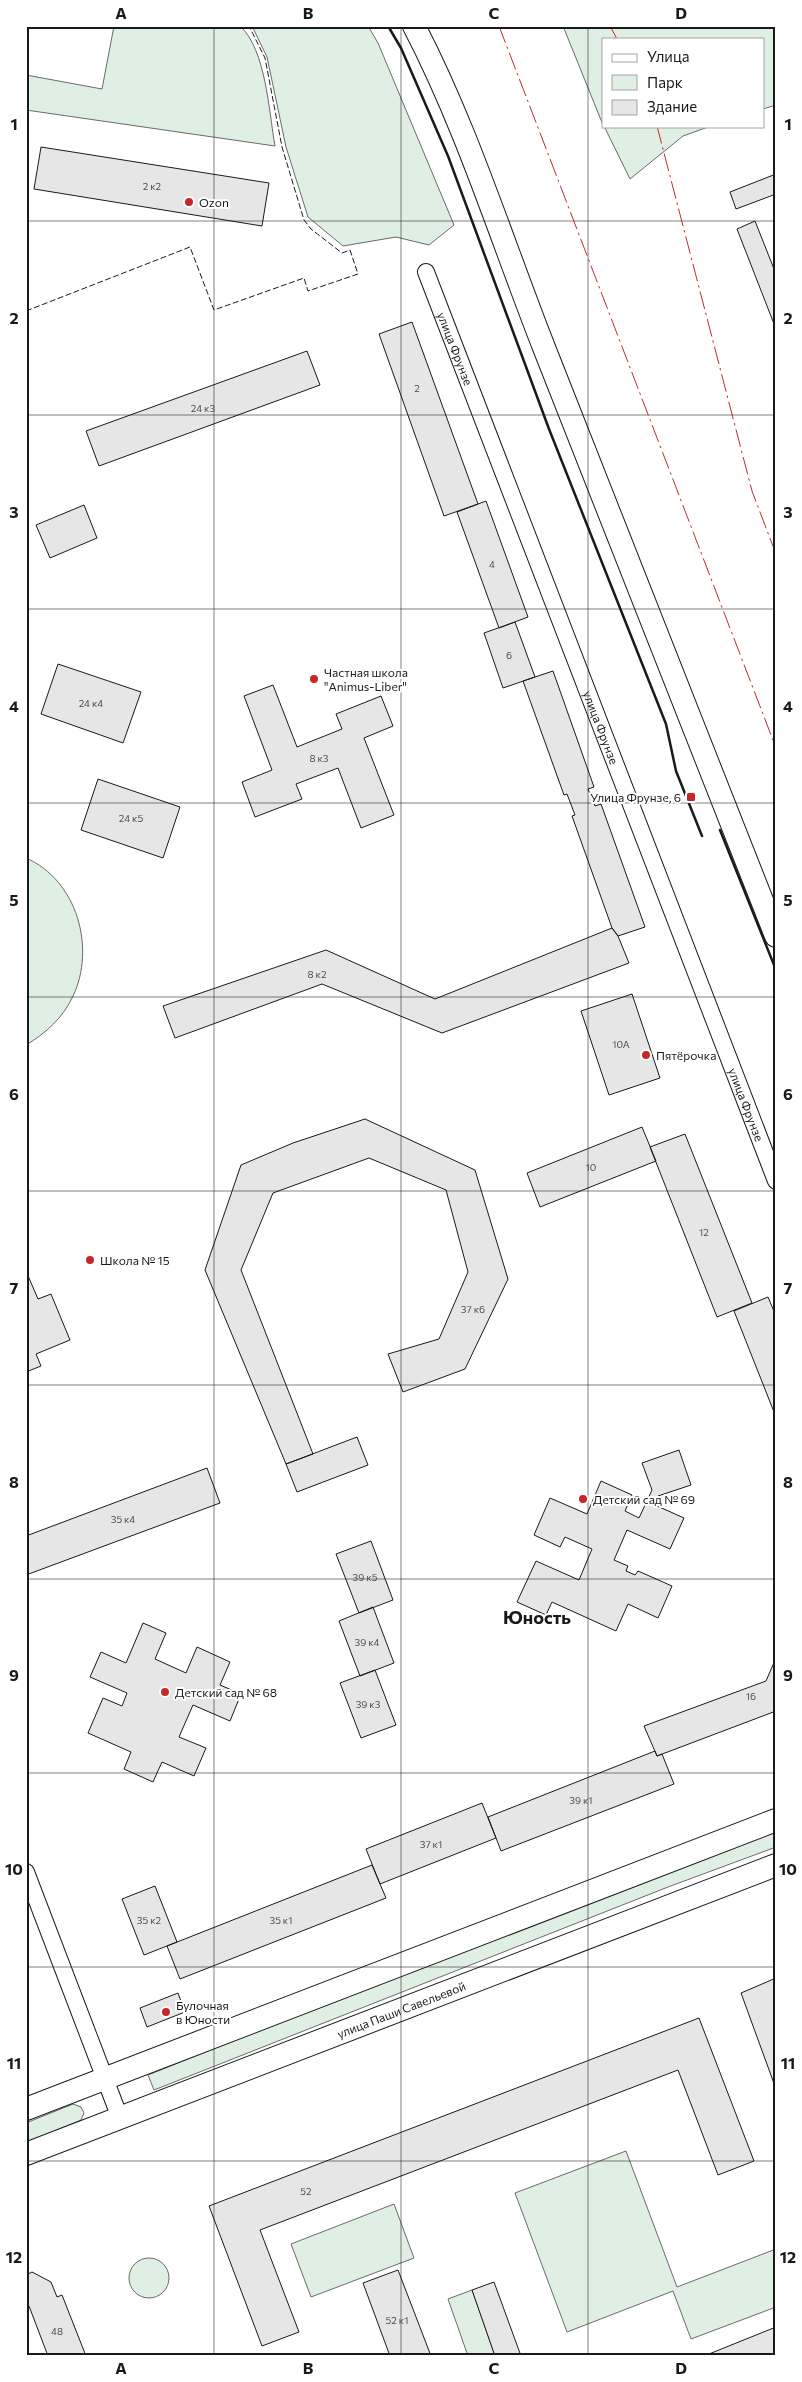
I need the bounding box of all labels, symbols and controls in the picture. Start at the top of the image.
text: A [115,3,127,22]
text: B [303,3,314,22]
text: C [489,3,500,22]
text: D [675,3,687,22]
legend [602,38,764,128]
text: Улица [647,47,689,65]
text: Парк [647,73,683,91]
text: Здание [647,97,697,115]
text: 1 [10,114,18,133]
text: 1 [784,114,792,133]
house number: 2 к2 [143,180,162,192]
place label: Ozon [199,195,229,209]
marker: Ozon [183,196,195,208]
text: 2 [9,308,19,327]
text: 2 [783,308,793,327]
street label: улица Фрунзе [435,310,476,387]
house number: 2 [414,382,420,394]
house number: 24 к3 [191,402,215,414]
text: 3 [9,502,19,521]
text: 3 [783,502,793,521]
house number: 4 [489,558,495,570]
house number: 6 [506,649,512,661]
place label: Частная школа "Animus-Liber" [324,665,408,693]
marker: Частная школа "Animus-Liber" [308,673,320,685]
street label: улица Фрунзе [581,689,622,766]
text: 4 [9,696,19,715]
text: 4 [783,696,793,715]
house number: 24 к4 [79,697,103,709]
house number: 8 к3 [309,752,329,764]
place label: Улица Фрунзе, 6 [590,790,681,804]
marker: Улица Фрунзе, 6 [685,791,697,803]
house number: 24 к5 [119,812,143,824]
text: 5 [9,890,19,909]
text: 5 [783,890,793,909]
house number: 8 к2 [308,968,327,980]
house number: 10А [612,1038,630,1050]
place label: Пятёрочка [656,1048,716,1062]
marker: Пятёрочка [640,1049,652,1061]
street label: улица Фрунзе [726,1066,767,1143]
text: 6 [9,1084,19,1103]
text: 6 [783,1084,793,1103]
house number: 10 [586,1161,596,1173]
house number: 12 [699,1226,709,1238]
place label: Школа № 15 [100,1253,170,1267]
marker: Школа № 15 [84,1254,96,1266]
text: 7 [10,1278,19,1297]
text: 7 [784,1278,793,1297]
house number: 37 к6 [461,1303,485,1315]
text: 8 [9,1472,19,1491]
text: 8 [783,1472,793,1491]
place label: Детский сад № 69 [593,1492,695,1506]
marker: Детский сад № 69 [577,1493,589,1505]
house number: 35 к4 [111,1513,135,1525]
house number: 39 к5 [353,1571,378,1583]
district label: Юность [503,1606,571,1628]
house number: 39 к4 [355,1636,379,1648]
text: 9 [9,1665,19,1684]
text: 9 [783,1665,793,1684]
place label: Детский сад № 68 [175,1685,277,1699]
marker: Детский сад № 68 [159,1686,171,1698]
house number: 16 [746,1690,756,1702]
house number: 39 к3 [356,1698,381,1710]
house number: 39 к1 [569,1794,593,1806]
house number: 37 к1 [420,1838,442,1850]
text: 10 [5,1859,23,1878]
text: 10 [779,1859,797,1878]
house number: 35 к2 [137,1914,162,1926]
house number: 35 к1 [270,1914,293,1926]
street label: улица Паши Савельевой [335,1978,467,2041]
place label: Булочная в Юности [176,1998,230,2026]
marker: Булочная в Юности [160,2006,172,2018]
text: 11 [7,2053,21,2072]
text: 11 [781,2053,795,2072]
house number: 52 [300,2185,312,2197]
text: 12 [6,2247,22,2266]
text: 12 [780,2247,796,2266]
house number: 52 к1 [386,2314,408,2326]
house number: 48 [51,2325,63,2337]
text: A [115,2358,127,2377]
text: B [303,2358,314,2377]
text: C [489,2358,500,2377]
text: D [675,2358,687,2377]

